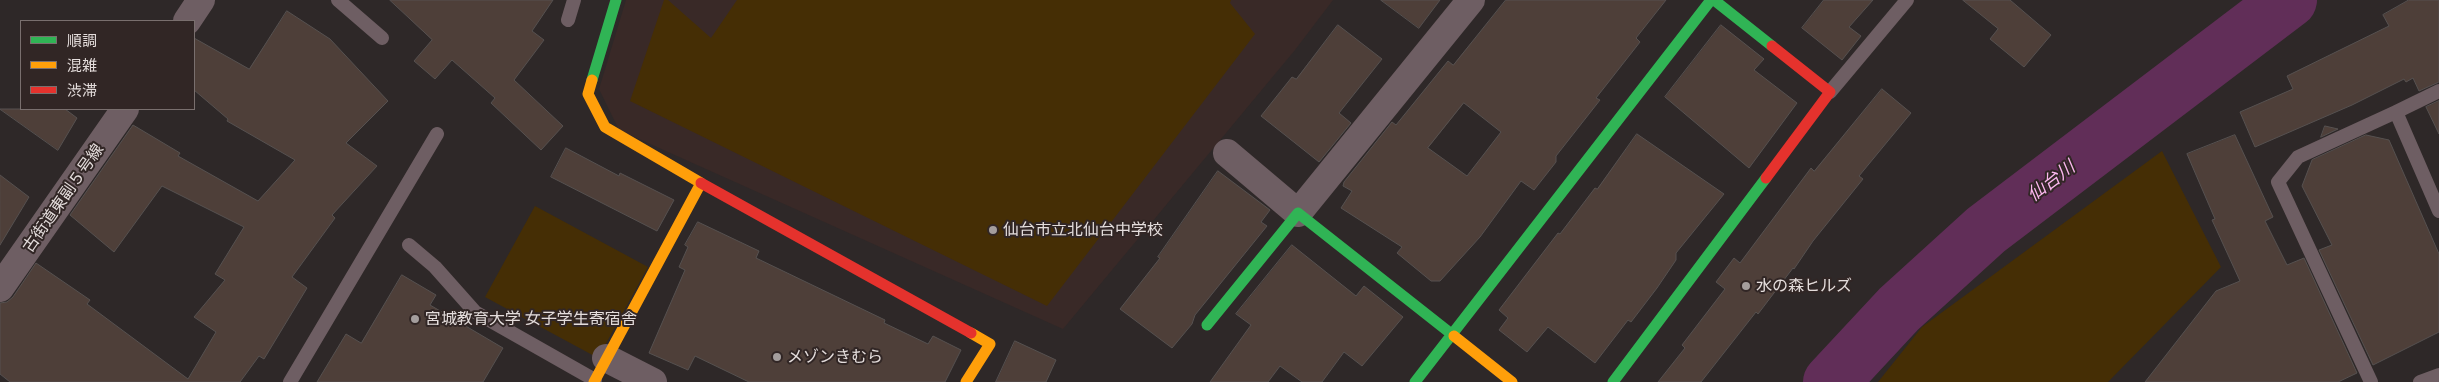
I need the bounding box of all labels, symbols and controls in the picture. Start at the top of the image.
legend [20,20,195,110]
text: 順調 [67,32,97,49]
text: 混雑 [67,57,97,74]
text: 渋滞 [67,82,97,99]
street label: 古街道東副５号線 [18,140,108,256]
water label: 仙台川 [2023,156,2079,206]
place label: 仙台市立北仙台中学校 [1003,220,1163,240]
marker: 仙台市立北仙台中学校 [987,224,999,236]
place label: 水の森ヒルズ [1756,276,1852,296]
marker: 水の森ヒルズ [1740,280,1752,292]
place label: 宮城教育大学 女子学生寄宿舎 [425,309,637,329]
marker: 宮城教育大学 女子学生寄宿舎 [409,313,421,325]
place label: メゾンきむら [787,347,883,367]
marker: メゾンきむら [771,351,783,363]

